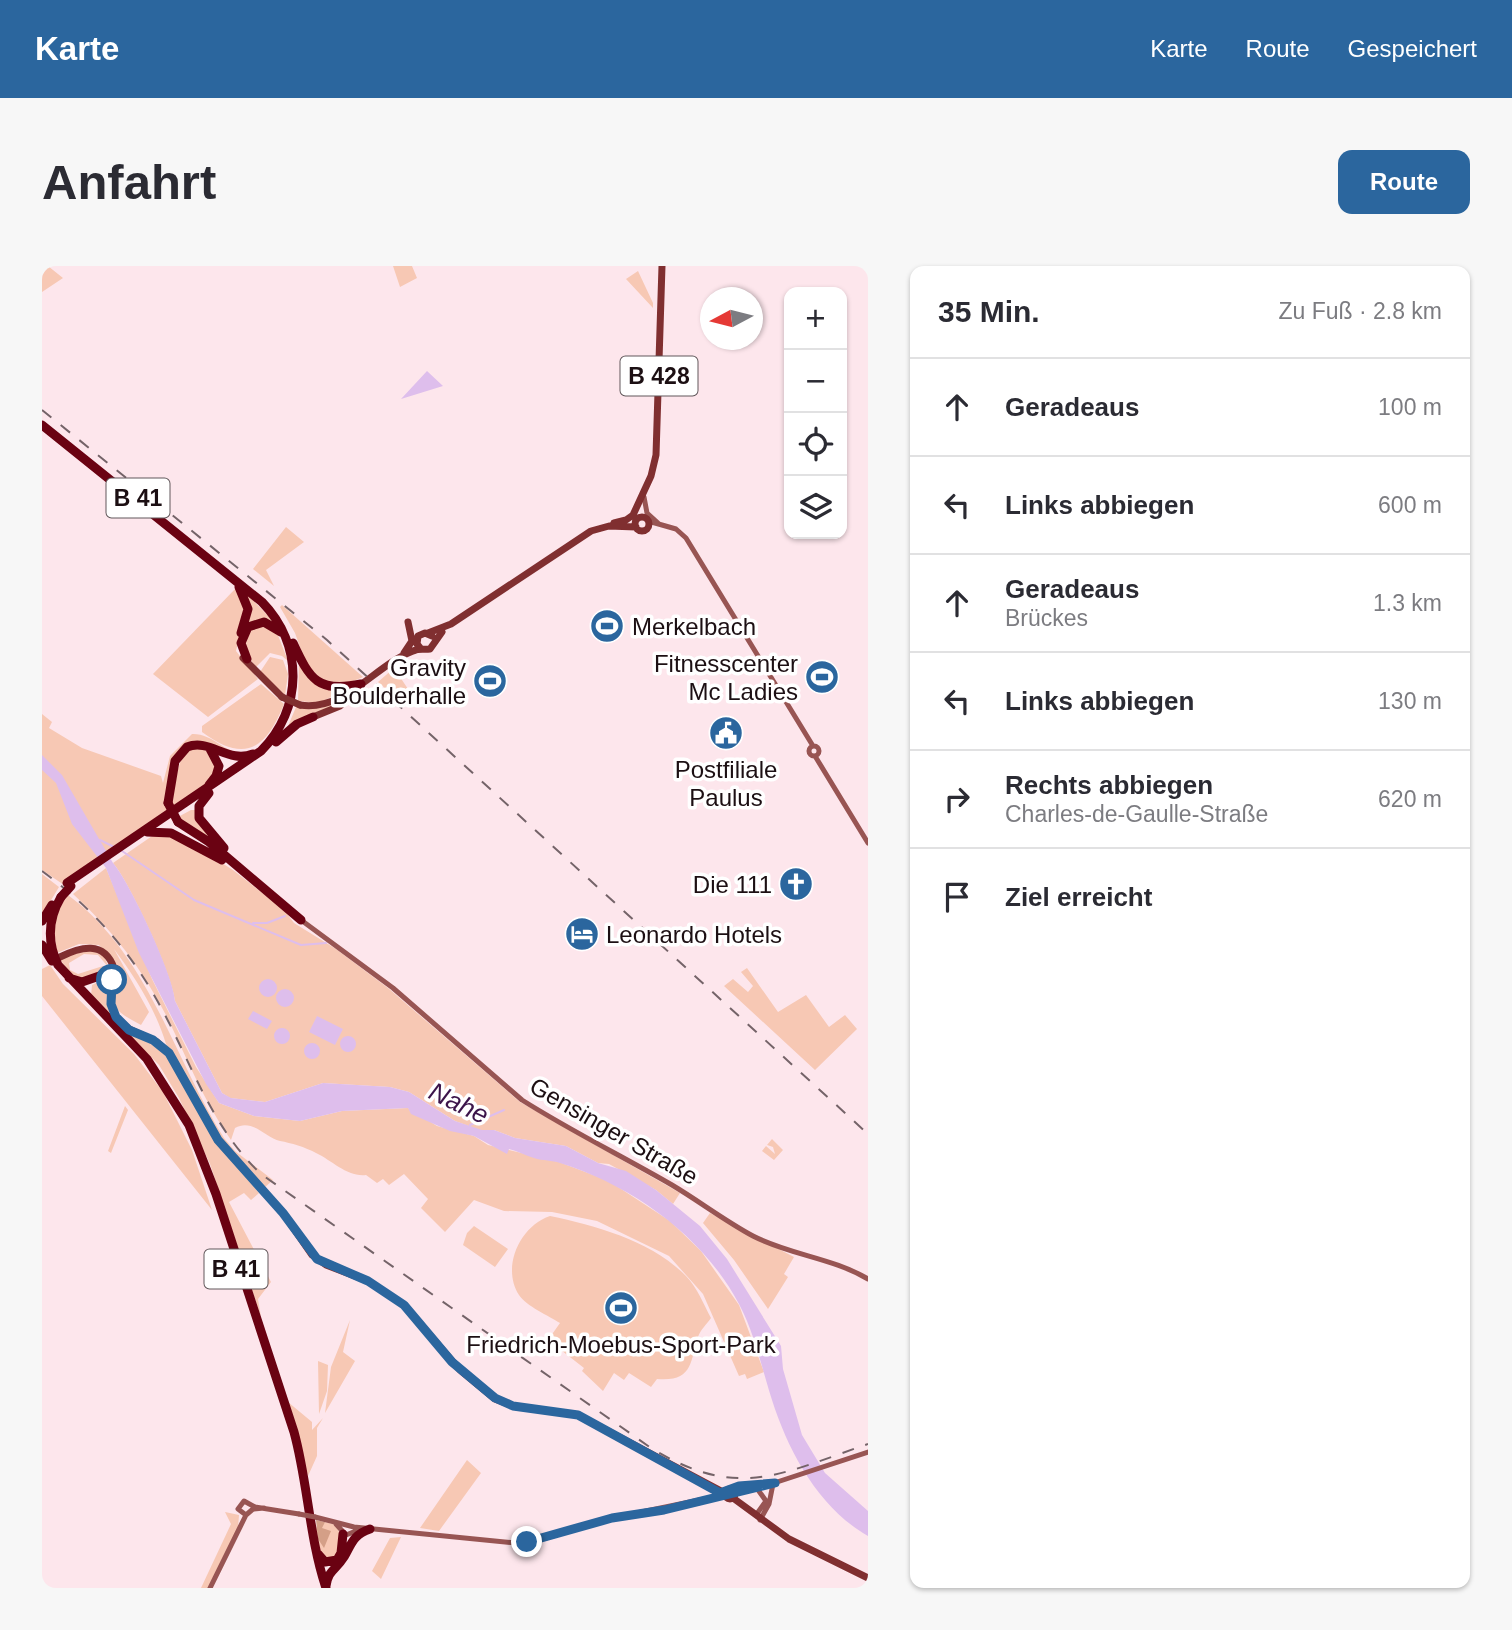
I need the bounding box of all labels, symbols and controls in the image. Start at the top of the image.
text: Karte [35,30,119,67]
text: Karte [1150,35,1208,62]
text: Route [1246,35,1310,62]
text: Gespeichert [1348,35,1477,62]
button: Route [1338,150,1470,214]
text: Anfahrt [42,155,216,209]
north arrow [700,287,763,350]
map controls [784,287,847,539]
button: + [784,287,847,350]
text: 35 Min. [938,295,1040,328]
text: Zu Fuß · 2.8 km [1278,298,1442,324]
button: − [784,350,847,413]
road number: B 428 [620,356,698,396]
icon: ahead [938,388,976,426]
text: Geradeaus [1005,392,1139,422]
text: 100 m [1378,394,1442,420]
button: locate [784,413,847,476]
button: layers [784,476,847,539]
road number: B 41 [106,479,170,518]
icon: left [938,486,976,524]
text: Links abbiegen [1005,490,1194,520]
text: 600 m [1378,492,1442,518]
text: Geradeaus [1005,574,1139,604]
icon: ahead [938,584,976,622]
text: 1.3 km [1373,590,1442,616]
text: Brückes [1005,605,1088,631]
sports icon: Merkelbach [588,607,626,645]
place label: Merkelbach [632,613,756,640]
place label: Fitnesscenter Mc Ladies [654,650,798,705]
place label: Gravity Boulderhalle [333,654,466,709]
sports icon: Fitnesscenter Mc Ladies [803,658,841,696]
sports icon: Gravity Boulderhalle [471,662,509,700]
icon: left [938,682,976,720]
text: Links abbiegen [1005,686,1194,716]
text: 130 m [1378,688,1442,714]
public building icon: Postfiliale Paulus [707,714,745,752]
place label: Postfiliale Paulus [675,756,777,811]
text: Rechts abbiegen [1005,770,1213,800]
icon: right [938,780,976,818]
text: 620 m [1378,786,1442,812]
text: Charles-de-Gaulle-Straße [1005,801,1268,827]
church icon: Die 111 [777,865,815,903]
place label: Die 111 [693,871,772,898]
icon: arrive [938,878,976,916]
text: Ziel erreicht [1005,882,1152,912]
hotel icon: Leonardo Hotels [563,915,601,953]
place label: Leonardo Hotels [606,921,782,948]
route start [96,964,127,995]
street label: Gensinger Straße [525,1072,703,1190]
water label: Nahe [424,1076,494,1130]
road number: B 41 [204,1250,268,1288]
sports icon: Friedrich-Moebus-Sport-Park [602,1289,640,1327]
place label: Friedrich-Moebus-Sport-Park [466,1331,777,1358]
route end [511,1526,542,1557]

